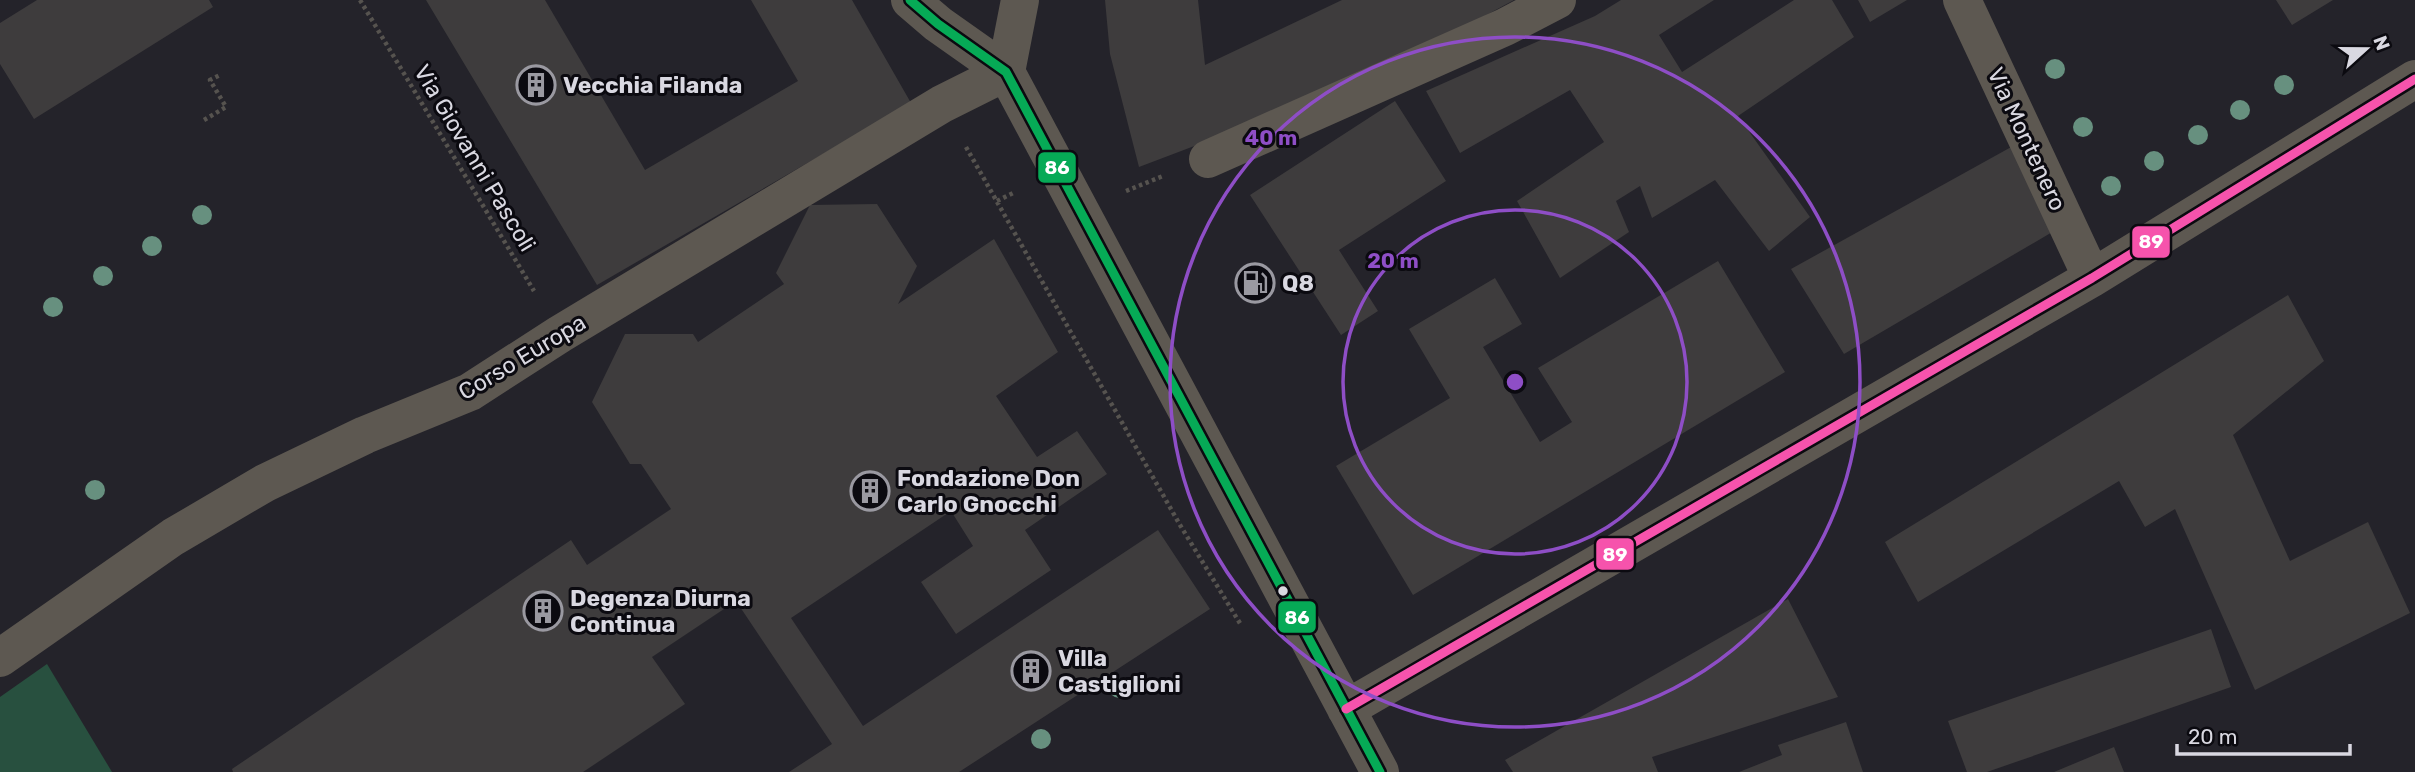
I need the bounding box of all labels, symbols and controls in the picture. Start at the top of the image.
north arrow [2331,14,2401,84]
text: N [2368,33,2395,54]
street label: Via Giovanni Pascoli [408,60,542,256]
street label: Via Montenero [1982,63,2072,215]
building icon: Vecchia Filanda [515,64,557,106]
place label: Vecchia Filanda [563,71,742,99]
text: 40 m [1245,125,1297,150]
line badge: 86 [1037,151,1077,184]
text: 86 [1044,156,1070,179]
line badge: 89 [2131,225,2171,259]
text: 89 [2138,230,2164,253]
text: 20 m [1367,248,1419,273]
fuel station icon: Q8 [1234,262,1276,304]
place label: Q8 [1282,269,1314,297]
street label: Corso Europa [453,308,591,406]
centre of rings [1503,370,1527,394]
place label: Fondazione Don Carlo Gnocchi [897,464,1080,518]
building icon: Fondazione Don Carlo Gnocchi [849,470,891,512]
line badge: 89 [1595,537,1635,571]
text: 89 [1602,543,1628,566]
place label: Degenza Diurna Continua [570,584,751,638]
unlabelled marker [1276,584,1290,598]
building icon: Degenza Diurna Continua [522,590,564,632]
line badge: 86 [1277,600,1317,634]
text: 86 [1284,606,1310,629]
place label: Villa Castiglioni [1058,644,1181,698]
building icon: Villa Castiglioni [1010,650,1052,692]
scale bar [2177,712,2350,756]
text: 20 m [2188,724,2237,749]

